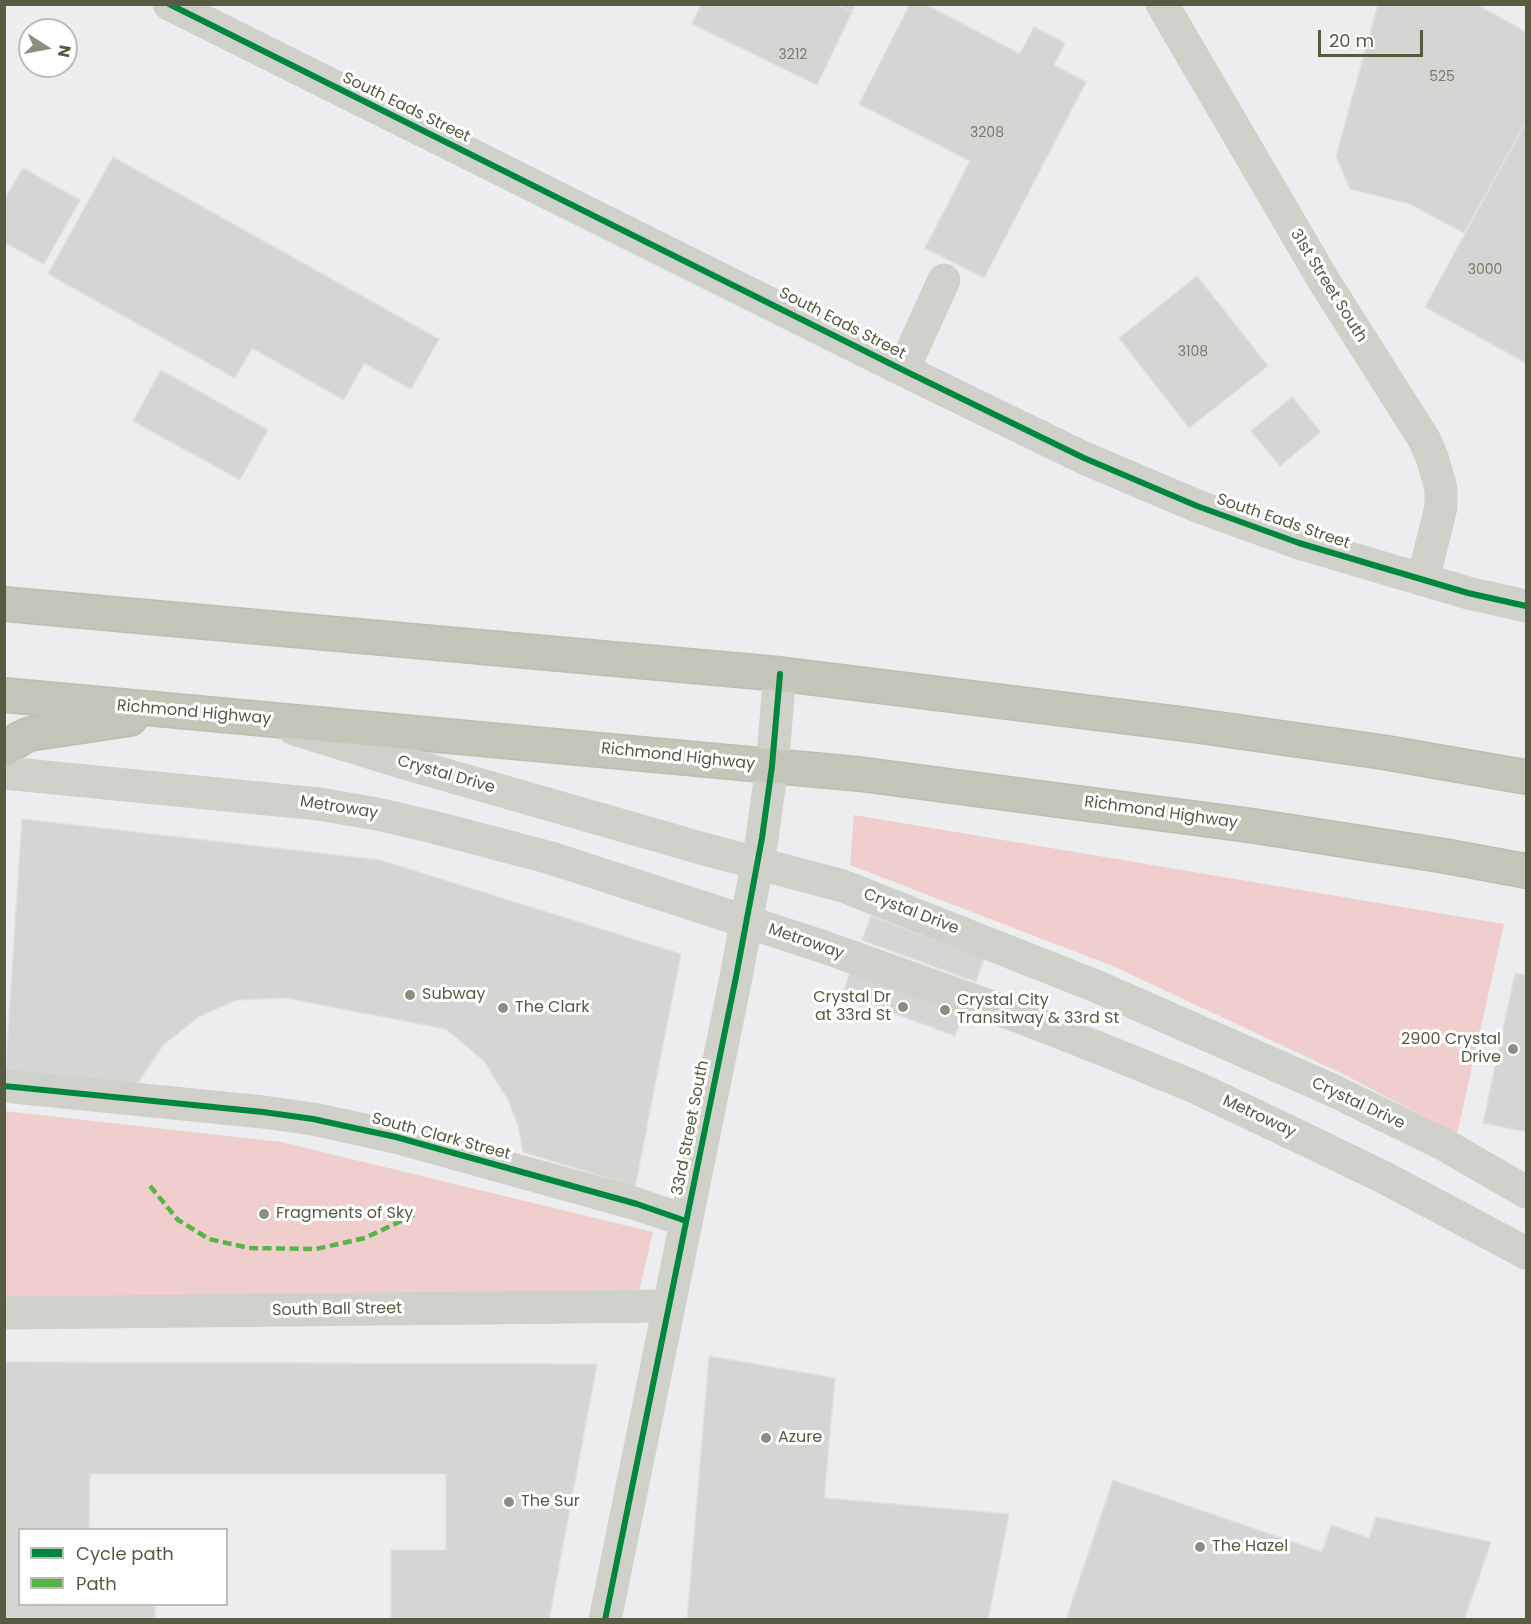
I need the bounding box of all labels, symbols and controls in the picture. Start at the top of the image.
north arrow [18,18,78,78]
scale bar [1321,18,1426,56]
text: 20 m [1329,28,1374,53]
text: N [52,43,77,59]
house number: 3212 [779,47,807,63]
street label: South Eads Street [339,69,473,147]
house number: 525 [1429,69,1455,85]
house number: 3208 [970,125,1004,141]
street label: 31st Street South [1285,226,1371,346]
house number: 3000 [1468,262,1502,278]
street label: South Eads Street [775,284,909,364]
house number: 3108 [1178,344,1208,360]
street label: South Eads Street [1214,490,1352,554]
street label: Richmond Highway [116,697,272,729]
street label: Richmond Highway [600,739,756,775]
street label: Crystal Drive [395,752,497,798]
street label: Metroway [299,792,379,824]
street label: Richmond Highway [1083,793,1239,833]
street label: Crystal Drive [861,885,961,939]
street label: Metroway [766,920,846,964]
place label: Subway [422,985,485,1005]
marker: Subway [403,988,417,1002]
place label: Crystal Dr at 33rd St [813,988,891,1026]
place label: Crystal City Transitway & 33rd St [957,991,1119,1029]
place label: The Clark [515,998,589,1018]
marker: Crystal Dr at 33rd St [896,1000,910,1014]
marker: The Clark [496,1001,510,1015]
marker: Crystal City Transitway & 33rd St [938,1003,952,1017]
place label: 2900 Crystal Drive [1401,1030,1501,1068]
marker: 2900 Crystal Drive [1506,1042,1520,1056]
street label: 33rd Street South [669,1059,713,1197]
street label: Crystal Drive [1308,1074,1408,1134]
street label: Metroway [1219,1092,1299,1142]
street label: South Clark Street [370,1109,512,1165]
place label: Fragments of Sky [276,1204,413,1224]
marker: Fragments of Sky [257,1207,271,1221]
street label: South Ball Street [272,1299,402,1321]
place label: Azure [778,1428,822,1448]
marker: Azure [759,1431,773,1445]
place label: The Sur [521,1492,580,1512]
marker: The Sur [502,1495,516,1509]
legend [18,1528,228,1606]
place label: The Hazel [1212,1537,1288,1557]
marker: The Hazel [1193,1540,1207,1554]
text: Cycle path [76,1541,174,1566]
text: Path [76,1571,117,1596]

